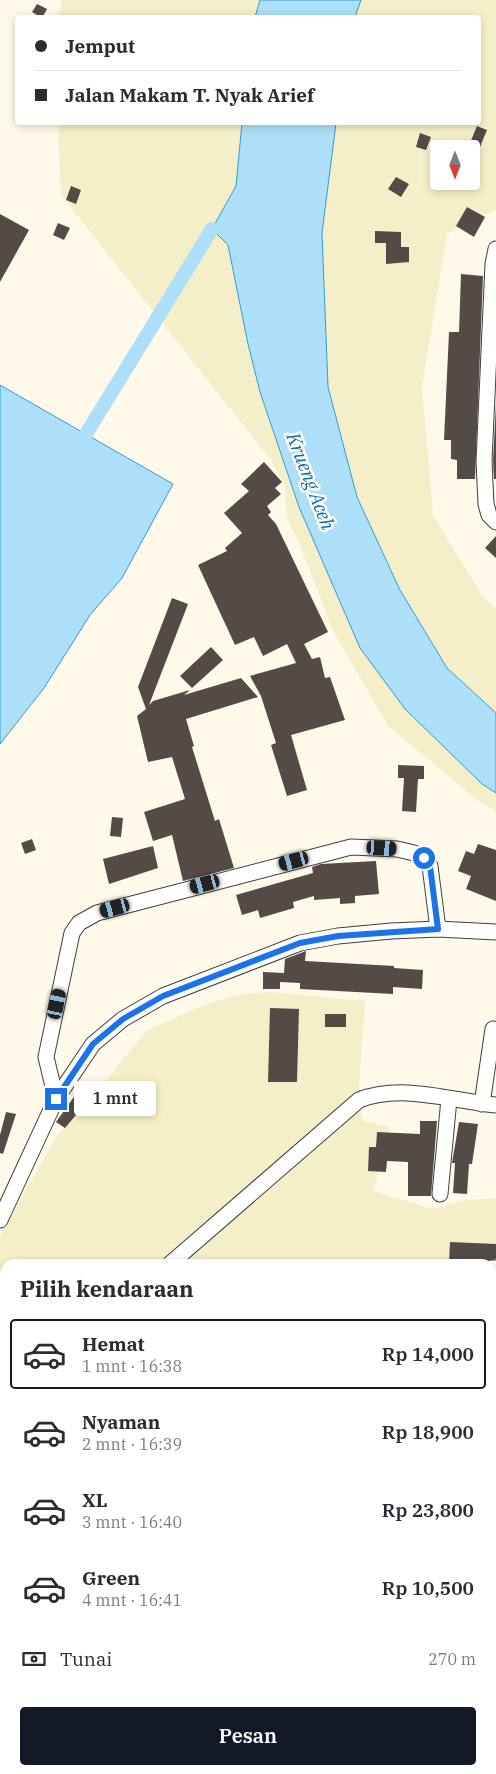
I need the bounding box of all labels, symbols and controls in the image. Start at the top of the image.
text: Jemput [65,34,135,58]
text: Jalan Makam T. Nyak Arief [65,83,314,107]
north arrow [430,140,480,190]
map controls [430,140,480,190]
water label: Krueng Aceh [281,428,341,534]
car [366,840,397,856]
route start [413,847,435,869]
car [277,850,310,872]
car [188,873,221,895]
car [98,897,131,919]
car [46,988,67,1020]
callout: 1 mnt [74,1082,156,1116]
route end [45,1088,67,1110]
text: 1 mnt [92,1088,138,1108]
text: Pilih kendaraan [20,1274,194,1303]
icon: car [22,1332,67,1377]
text: Hemat [82,1332,145,1356]
text: Rp 14,000 [382,1342,474,1366]
text: 1 mnt · 16:38 [82,1356,182,1376]
icon: car [22,1410,67,1455]
text: Nyaman [82,1410,160,1434]
text: Rp 18,900 [382,1420,474,1444]
text: 2 mnt · 16:39 [82,1434,182,1454]
icon: car [22,1488,67,1533]
text: XL [82,1488,108,1512]
text: Rp 23,800 [382,1498,474,1522]
text: 3 mnt · 16:40 [82,1512,182,1532]
icon: car [22,1566,67,1611]
text: Green [82,1566,140,1590]
text: Rp 10,500 [382,1576,474,1600]
text: 4 mnt · 16:41 [82,1590,182,1610]
icon: cash [20,1645,48,1673]
text: Tunai [60,1647,112,1671]
text: 270 m [428,1649,476,1669]
button: Pesan [20,1707,476,1765]

